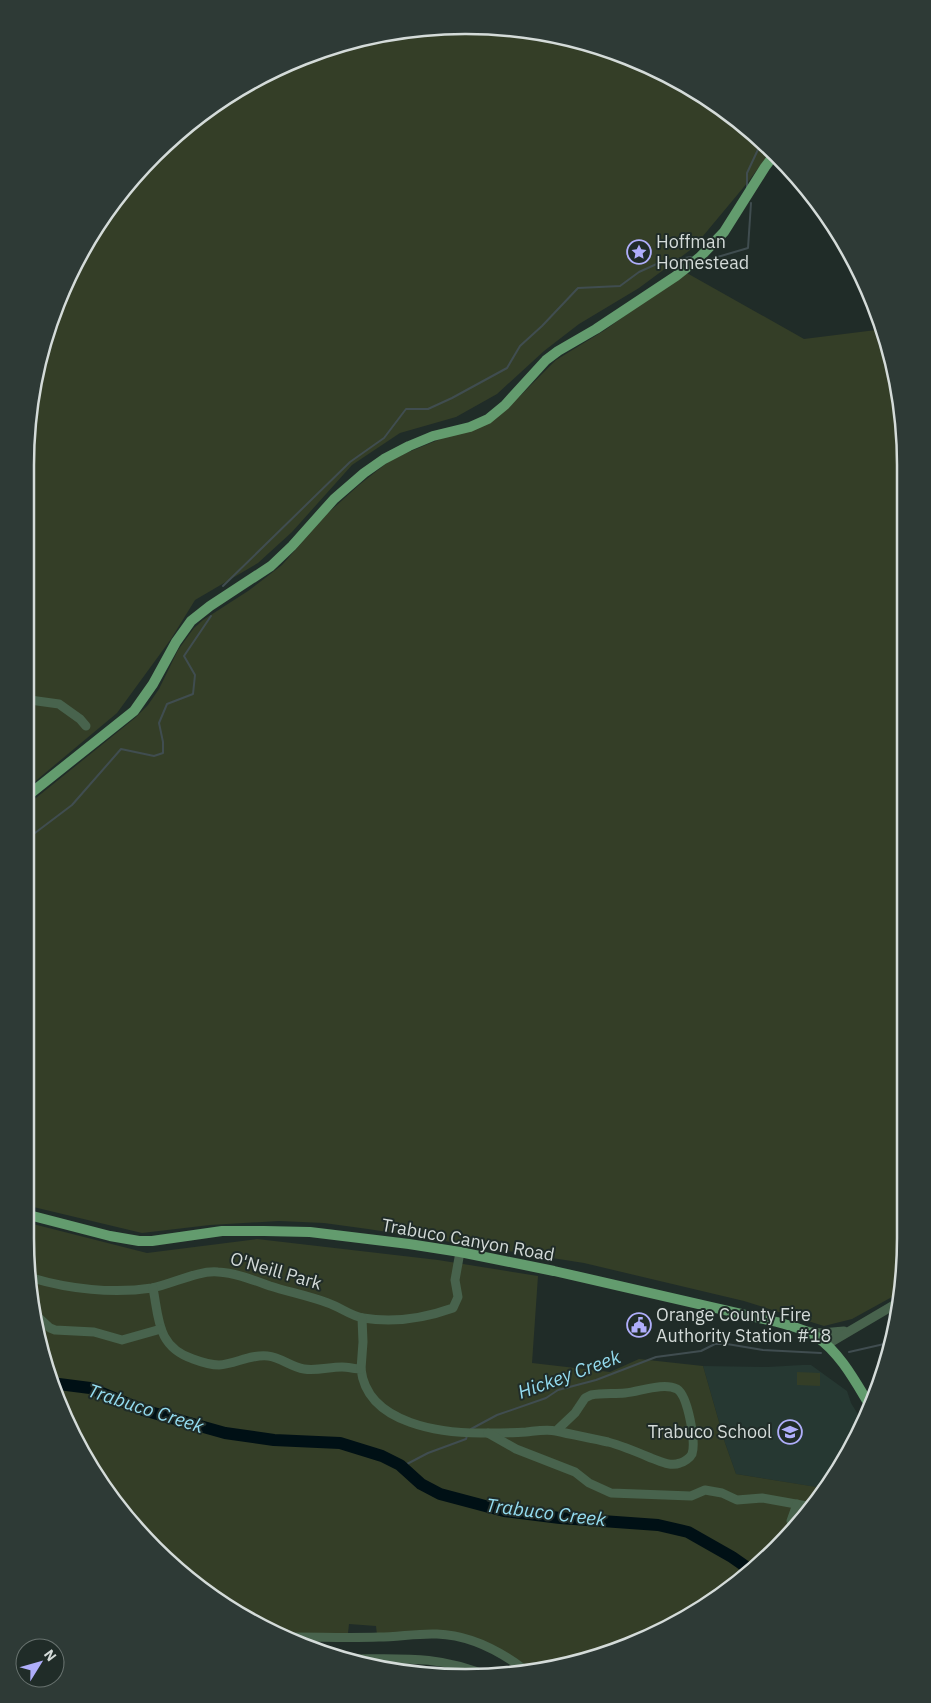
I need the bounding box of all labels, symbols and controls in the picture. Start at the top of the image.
place label: Hoffman Homestead [656,230,749,274]
place icon: Hoffman Homestead [626,239,652,265]
street label: Trabuco Canyon Road [380,1213,556,1266]
street label: O'Neill Park [228,1246,325,1295]
place label: Orange County Fire Authority Station #18 [656,1303,831,1347]
public building icon: Orange County Fire Authority Station #18 [626,1312,652,1338]
water label: Hickey Creek [514,1344,625,1404]
water label: Trabuco Creek [85,1378,208,1438]
school or university icon: Trabuco School [777,1419,803,1445]
place label: Trabuco School [648,1420,772,1443]
water label: Trabuco Creek [485,1493,608,1531]
north arrow [15,1638,65,1688]
text: N [40,1646,61,1665]

